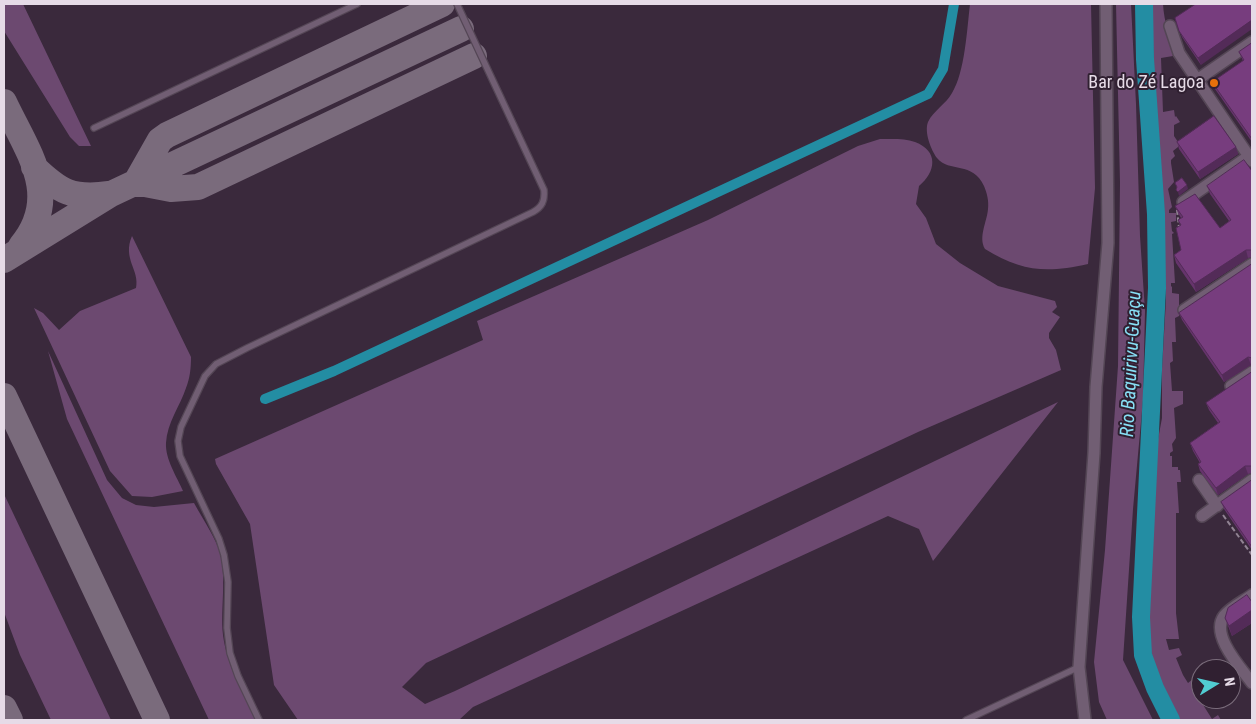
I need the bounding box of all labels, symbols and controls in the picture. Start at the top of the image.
place label: Bar do Zé Lagoa [1088,72,1204,94]
marker: Bar do Zé Lagoa [1208,77,1220,89]
water label: Rio Baquirivu-Guaçu [1117,290,1147,438]
north arrow [1191,659,1241,709]
text: N [1221,676,1238,687]

